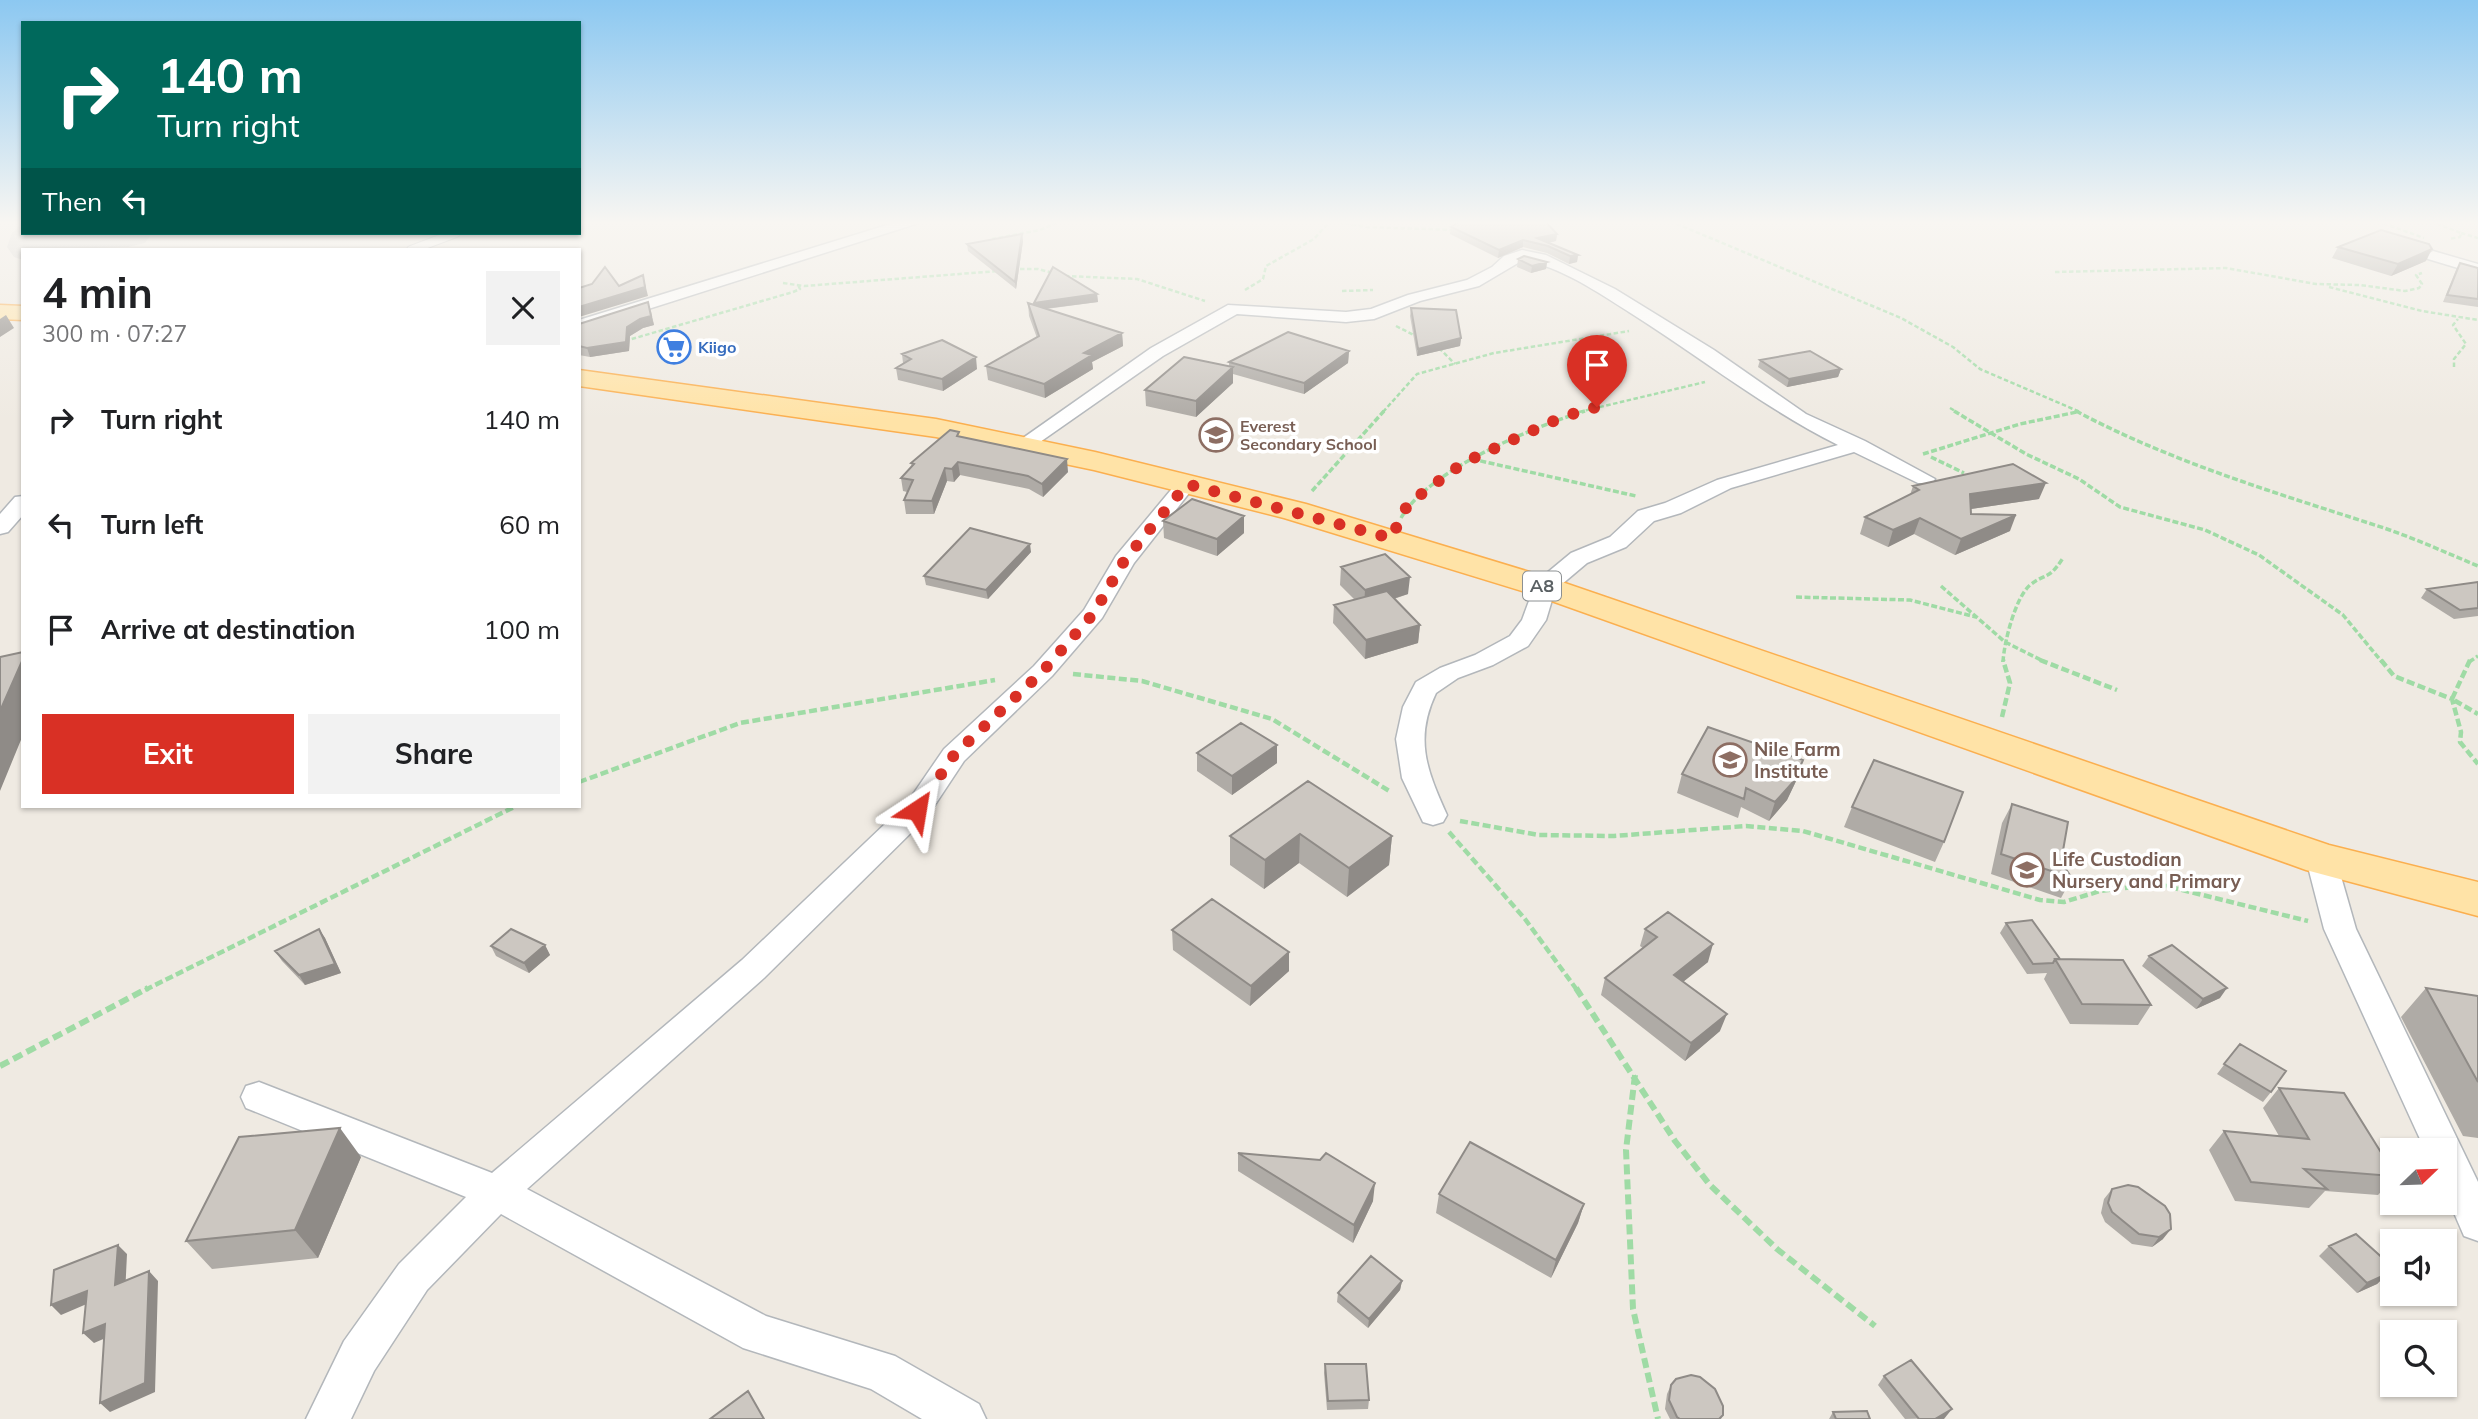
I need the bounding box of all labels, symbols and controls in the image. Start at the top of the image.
text: 140 m [157,44,303,105]
icon: right [42,49,133,140]
text: Turn right [157,105,300,145]
icon: left [116,182,154,220]
text: Then [42,185,102,218]
text: 4 min [42,266,153,319]
button: close [486,271,560,345]
text: 300 m · 07:27 [42,319,187,348]
supermarket icon: Kiigo [655,328,693,366]
pin [1567,335,1627,407]
place label: Kiigo [698,337,736,357]
icon: arrive [1578,346,1616,384]
icon: right [42,401,80,439]
text: Turn right [101,403,222,436]
text: 140 m [484,403,560,436]
school or university icon: Everest Secondary School [1197,416,1235,454]
place label: Everest Secondary School [1240,416,1377,454]
icon: left [42,506,80,544]
text: Turn left [101,508,203,541]
text: 60 m [499,508,560,541]
road number: A8 [1523,572,1561,600]
icon: arrive [42,611,80,649]
text: Arrive at destination [101,613,356,646]
text: 100 m [484,613,560,646]
button: Exit [42,714,294,794]
button: Share [308,714,560,794]
place label: Nile Farm Institute [1754,737,1841,783]
school or university icon: Nile Farm Institute [1711,741,1749,779]
position arrow [880,773,954,847]
place label: Life Custodian Nursery and Primary [2052,847,2242,893]
school or university icon: Life Custodian Nursery and Primary [2008,851,2046,889]
north arrow [2380,1138,2457,1214]
map controls [2380,1138,2457,1397]
button: sound [2380,1229,2457,1306]
button: search [2380,1320,2457,1397]

